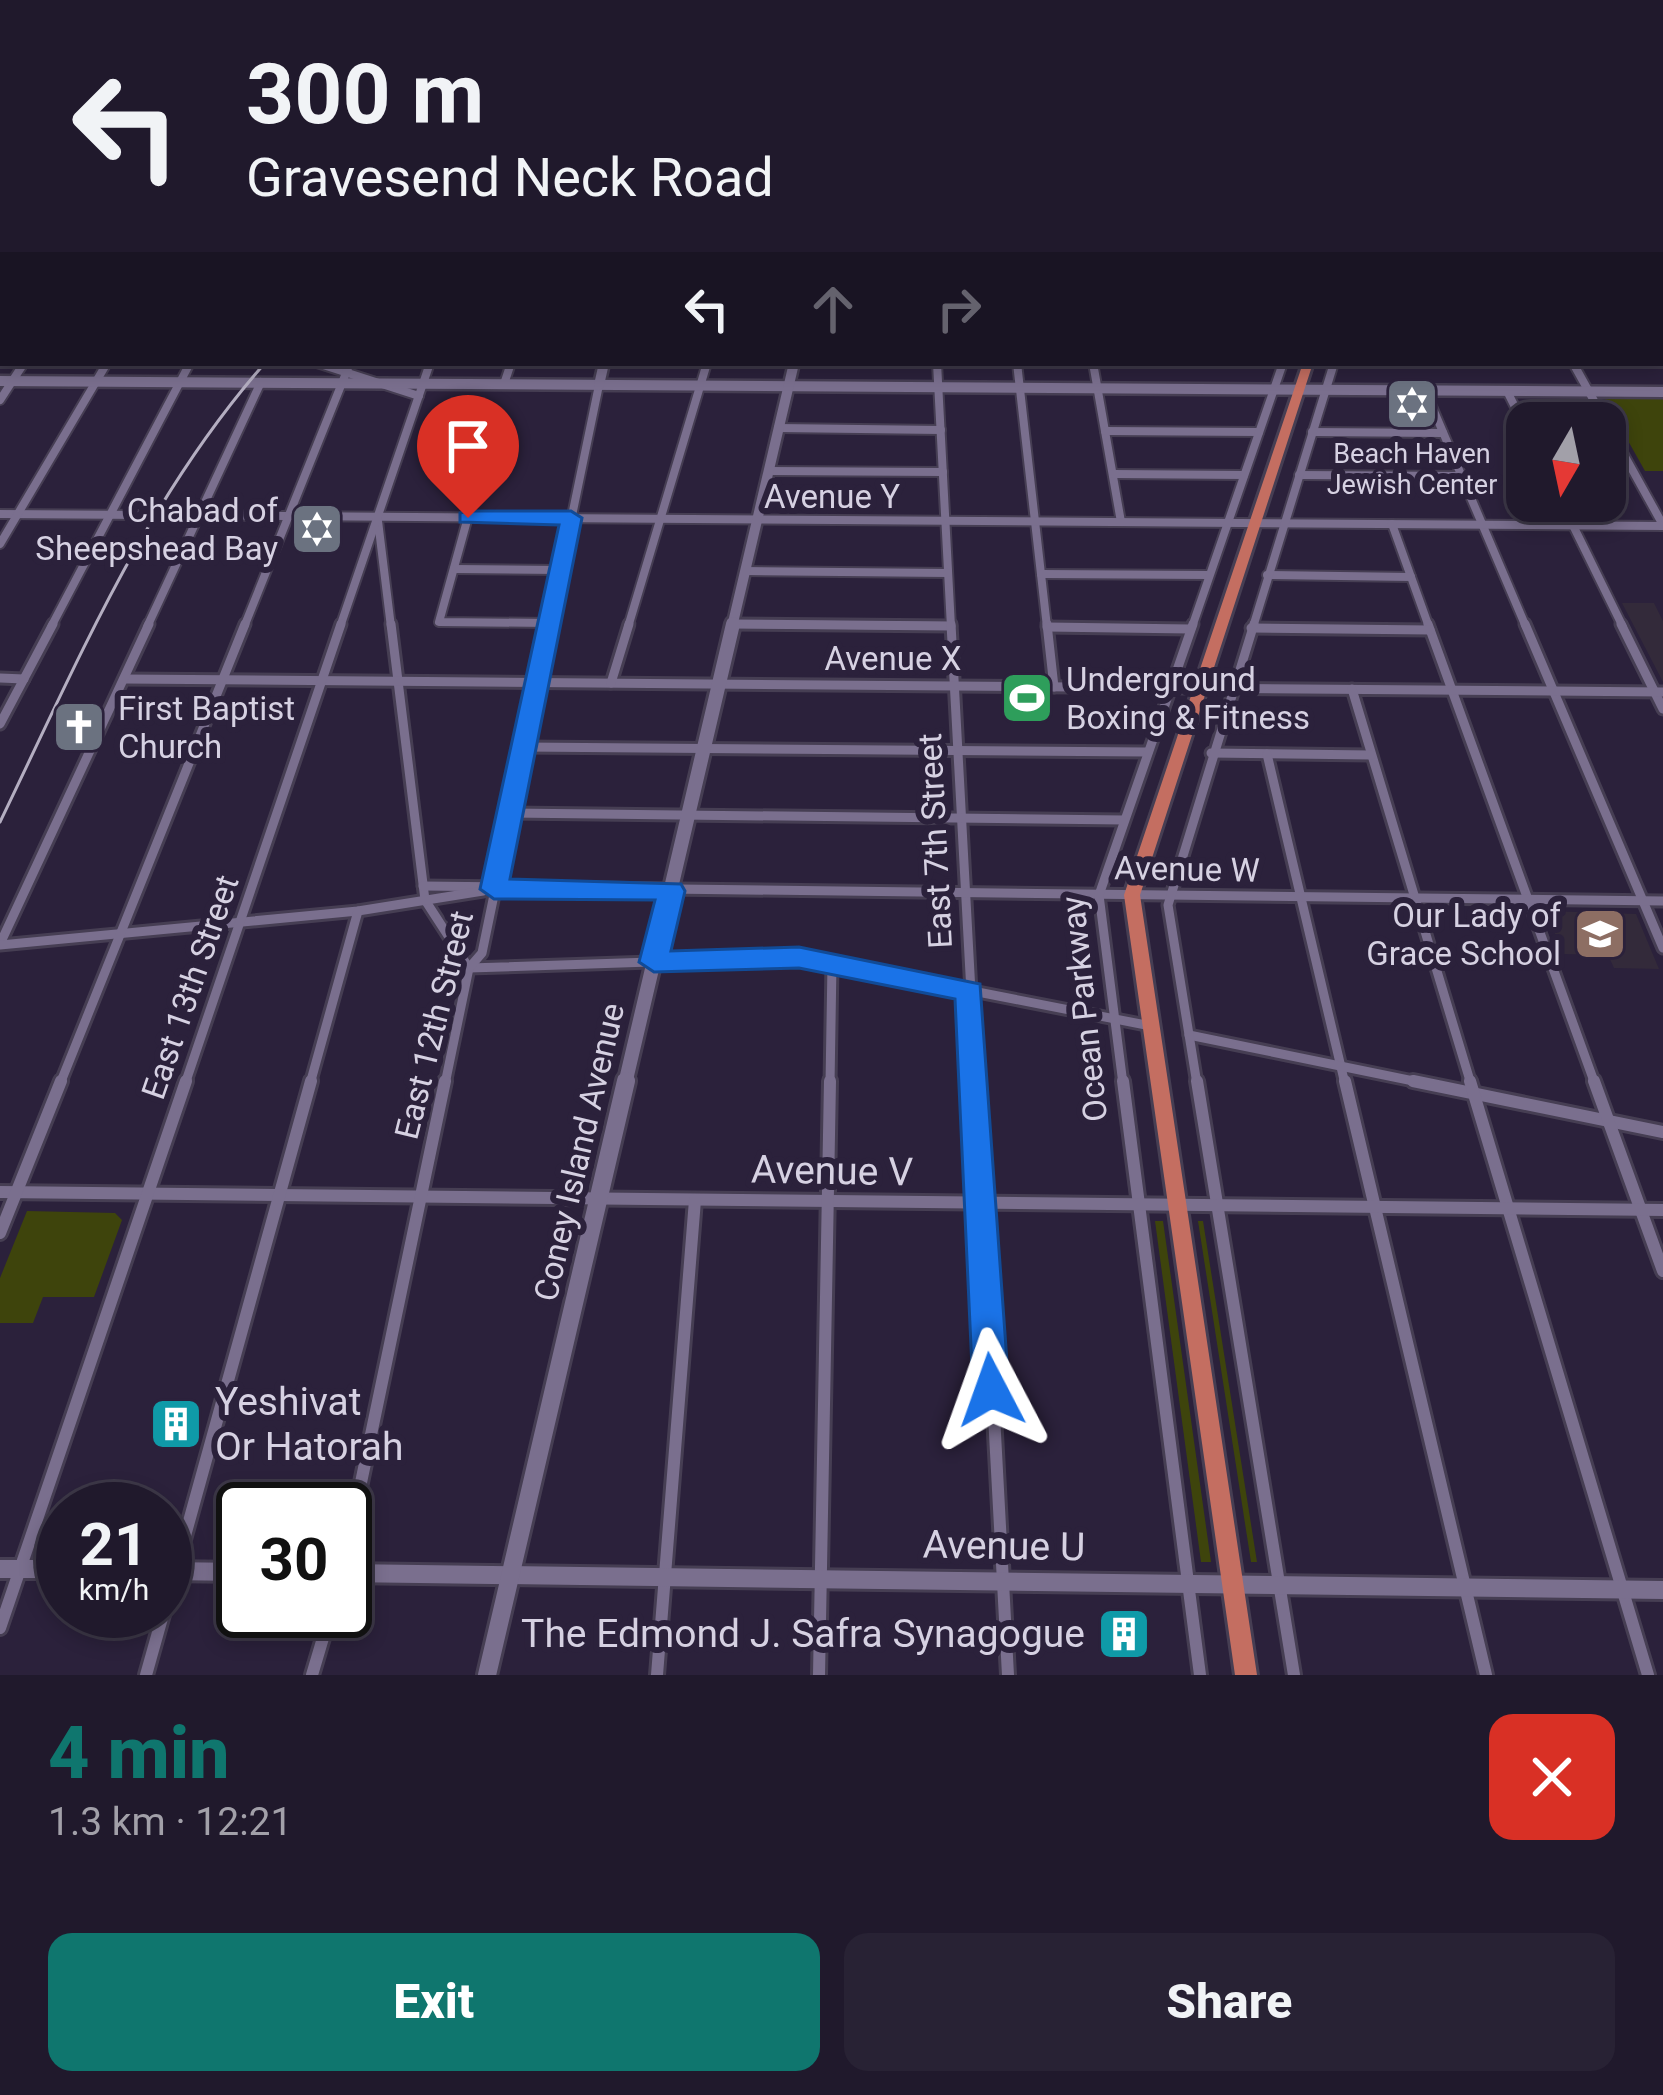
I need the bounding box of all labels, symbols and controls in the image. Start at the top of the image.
text: 300 m [246,45,484,144]
icon: left [48,48,204,204]
text: Gravesend Neck Road [246,146,774,209]
icon: left [674,276,740,342]
icon: ahead [800,276,866,342]
icon: right [926,276,992,342]
synagogue icon: Beach Haven Jewish Center [1384,376,1440,432]
pin [417,395,519,518]
north arrow [1506,402,1626,522]
map controls [1506,402,1626,522]
icon: arrive [435,413,501,479]
place label: Beach Haven Jewish Center [1327,438,1497,501]
street label: Avenue Y [764,477,900,516]
place label: Chabad of Sheepshead Bay [35,491,279,568]
synagogue icon: Chabad of Sheepshead Bay [289,501,345,557]
street label: Avenue X [825,639,961,678]
place label: Underground Boxing & Fitness [1066,660,1310,737]
sports icon: Underground Boxing & Fitness [999,670,1055,726]
place label: First Baptist Church [118,689,295,766]
church icon: First Baptist Church [51,699,107,755]
street label: East 7th Street [910,732,960,950]
street label: Avenue W [1114,848,1260,890]
street label: East 13th Street [133,870,247,1104]
street label: Ocean Parkway [1053,894,1115,1124]
place label: Our Lady of Grace School [1366,896,1562,973]
school or university icon: Our Lady of Grace School [1572,906,1628,962]
street label: East 12th Street [387,907,481,1143]
street label: Coney Island Avenue [526,999,632,1305]
street label: Avenue V [751,1147,914,1195]
position arrow [928,1327,1054,1453]
place label: Yeshivat Or Hatorah [215,1379,404,1470]
building icon: Yeshivat Or Hatorah [148,1396,204,1452]
speed limit sign: 30 [216,1482,372,1638]
text: 21 [80,1509,148,1580]
street label: Avenue U [922,1522,1086,1570]
text: km/h [79,1572,149,1607]
building icon: The Edmond J. Safra Synagogue [1096,1606,1152,1662]
place label: The Edmond J. Safra Synagogue [521,1611,1085,1657]
text: 4 min [48,1711,230,1796]
button: close [1489,1714,1615,1840]
text: 1.3 km · 12:21 [48,1799,292,1845]
button: Exit [48,1933,820,2071]
button: Share [844,1933,1615,2071]

